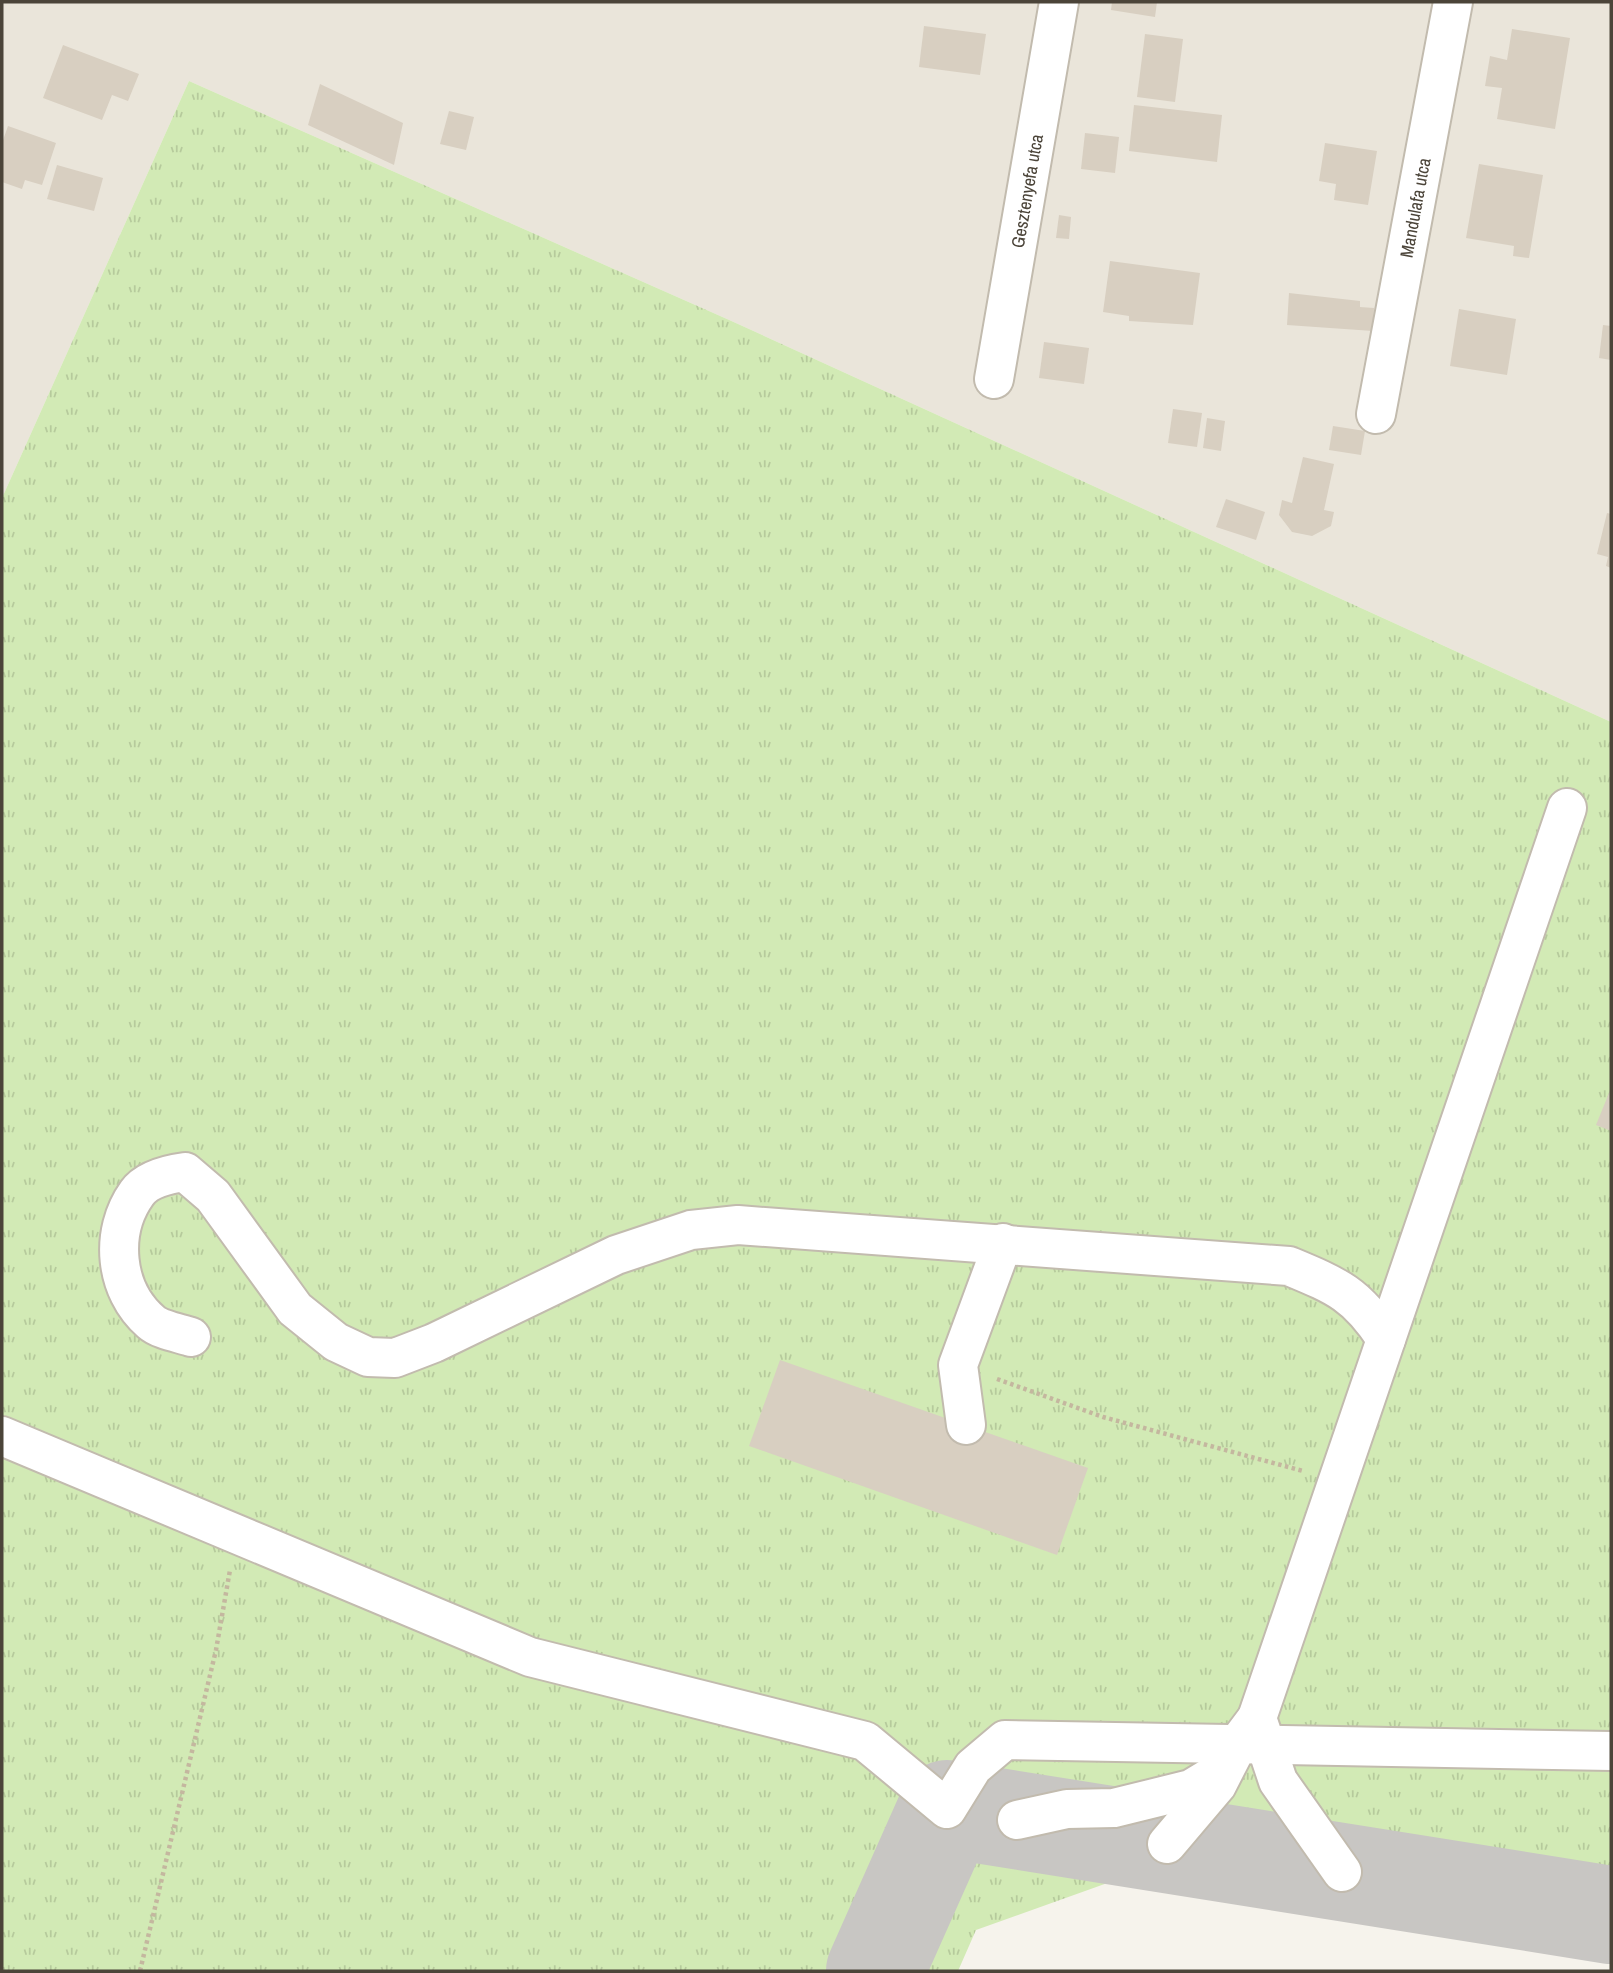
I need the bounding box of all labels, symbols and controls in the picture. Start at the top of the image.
street label: Gesztenyefa utca [1004,132,1049,250]
street label: Mandulafa utca [1393,156,1436,260]

